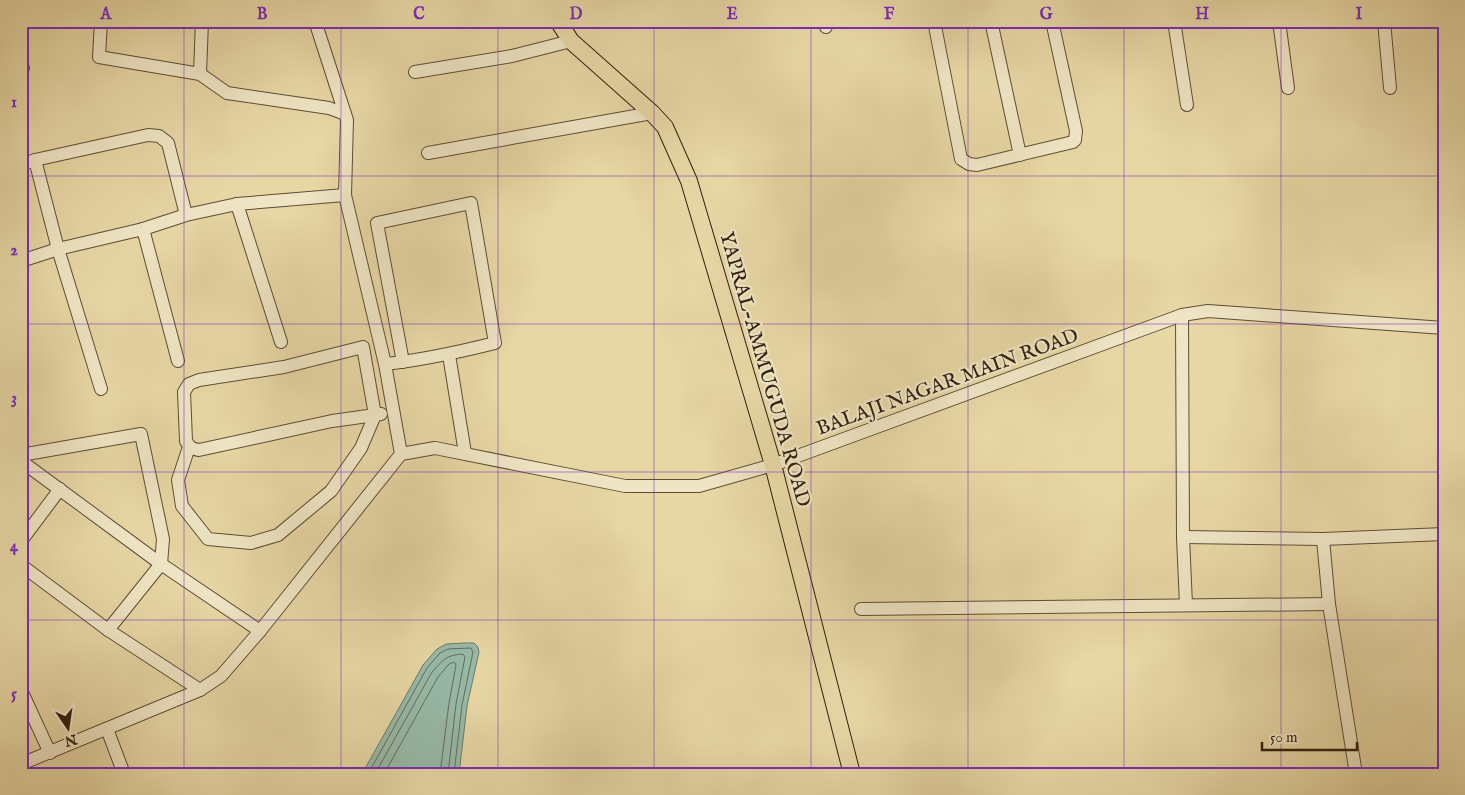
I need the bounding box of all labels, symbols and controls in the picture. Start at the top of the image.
text: A [100,5,113,25]
text: B [257,5,268,25]
text: C [413,5,425,25]
text: D [570,5,583,25]
text: E [726,5,738,25]
text: F [884,5,895,25]
text: G [1040,5,1053,25]
text: H [1195,5,1209,25]
text: I [1356,5,1363,25]
text: 1 [11,93,17,113]
street label: YAPRAL-AMMUGUDA ROAD [713,229,816,510]
text: 2 [10,241,18,261]
street label: BALAJI NAGAR MAIN ROAD [813,323,1082,442]
text: 3 [11,389,17,409]
text: 4 [10,537,19,557]
text: 5 [11,685,17,705]
north arrow [42,702,92,752]
scale bar [1262,720,1358,752]
text: 50 m [1270,728,1298,747]
text: N [63,729,80,750]

